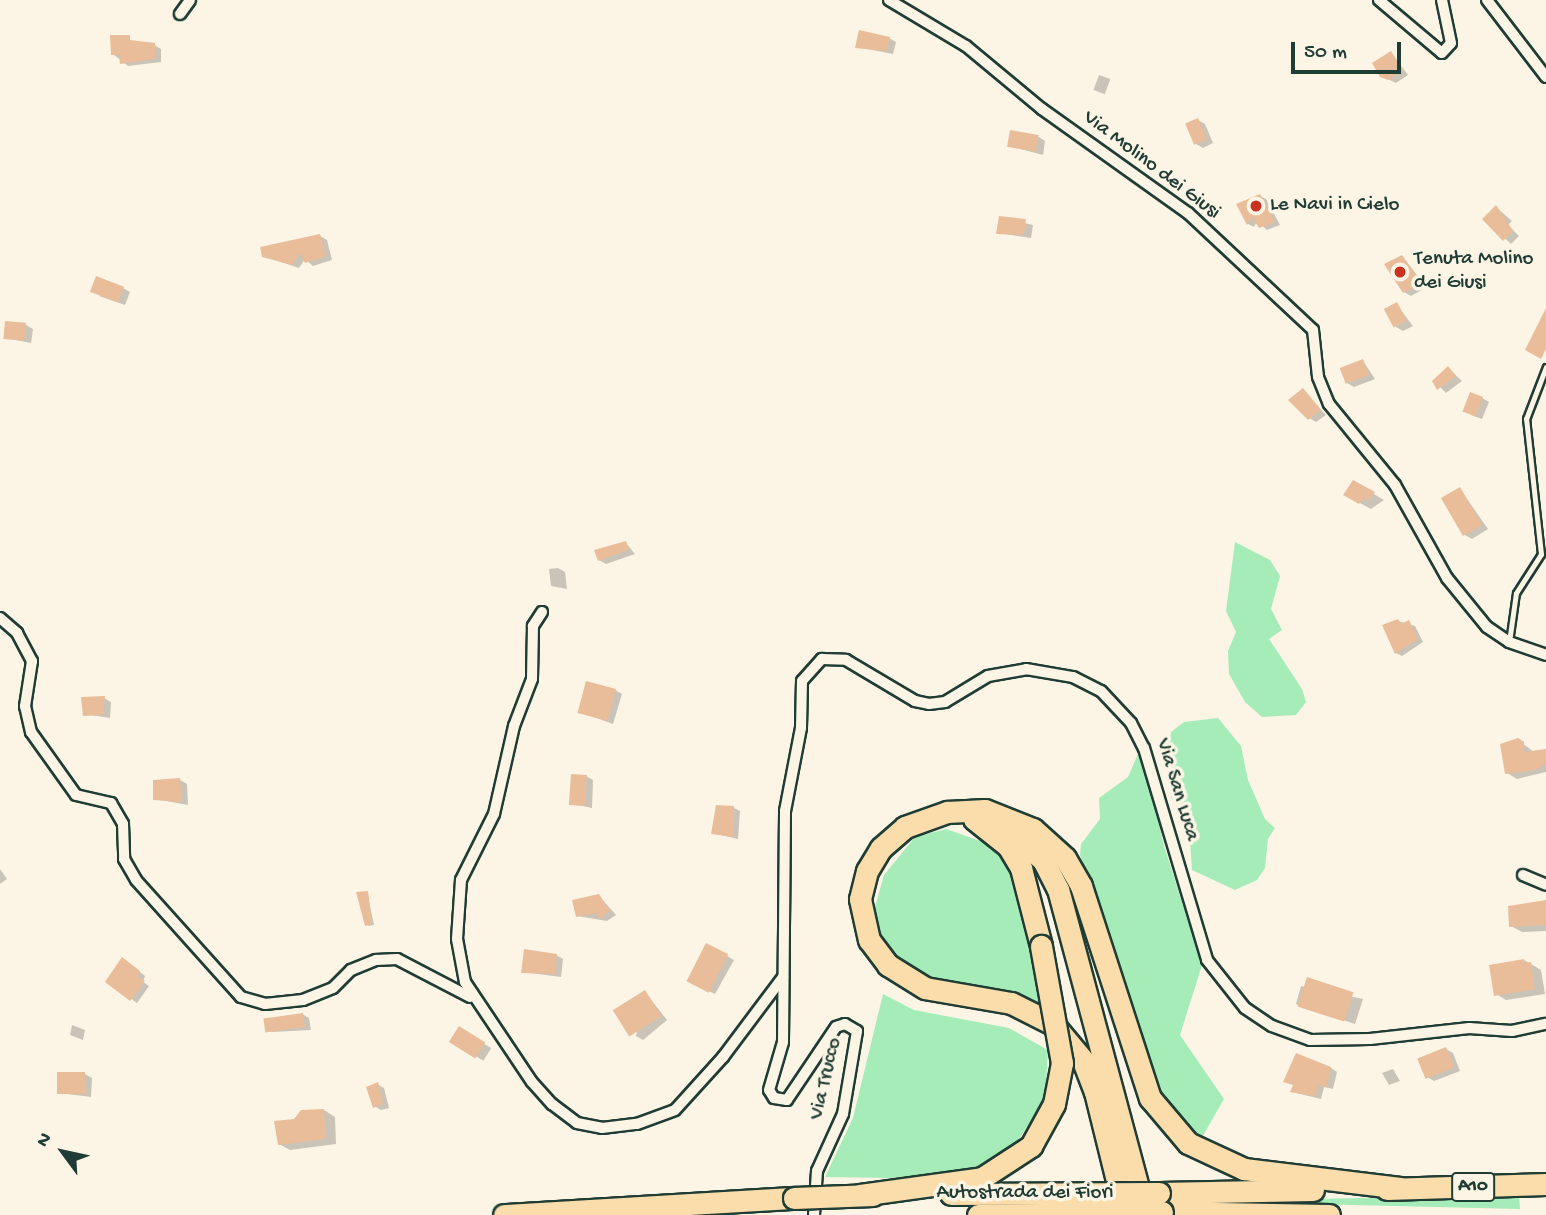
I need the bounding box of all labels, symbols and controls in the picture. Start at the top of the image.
scale bar [1294,28,1404,72]
text: 50 m [1304,41,1347,66]
street label: Via Molino dei Giusi [1077,106,1225,226]
place label: Le Navi in Cielo [1270,193,1399,219]
marker: Le Navi in Cielo [1248,198,1264,214]
place label: Tenuta Molino dei Giusi [1414,247,1533,297]
marker: Tenuta Molino dei Giusi [1392,264,1408,280]
street label: Via San Luca [1149,736,1203,844]
street label: Via Trucco [805,1036,849,1122]
north arrow [28,1117,98,1187]
text: N [32,1129,58,1152]
road number: A10 [1450,1172,1496,1203]
street label: Autostrada dei Fiori [937,1181,1113,1207]

